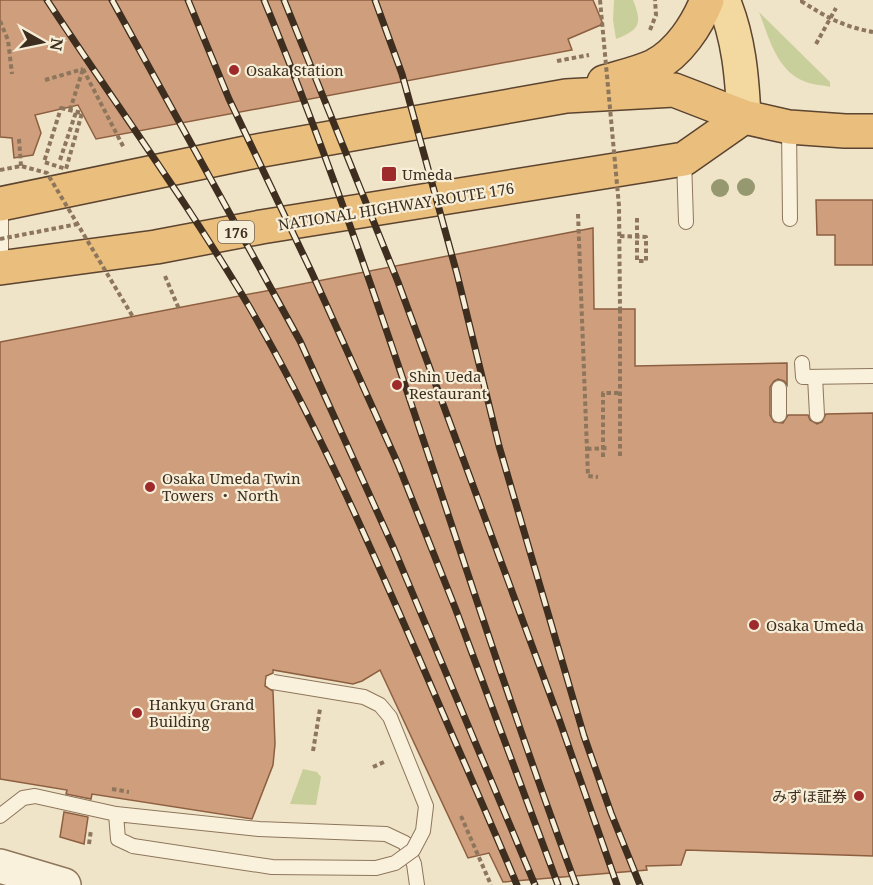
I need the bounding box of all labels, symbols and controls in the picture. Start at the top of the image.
north arrow [12,12,72,72]
text: N [45,36,69,53]
place label: Osaka Station [246,60,344,80]
marker: Osaka Station [227,63,241,77]
place label: Umeda [402,164,453,184]
marker: Umeda [380,165,398,183]
street label: NATIONAL HIGHWAY ROUTE 176 [277,177,515,235]
road number: 176 [218,221,254,243]
place label: Shin Ueda Restaurant [409,366,487,403]
marker: Shin Ueda Restaurant [390,378,404,392]
place label: Osaka Umeda Twin Towers ・ North [162,468,301,505]
marker: Osaka Umeda Twin Towers ・ North [143,480,157,494]
place label: Osaka Umeda [766,615,864,635]
marker: Osaka Umeda [747,618,761,632]
place label: Hankyu Grand Building [149,694,255,731]
marker: Hankyu Grand Building [130,706,144,720]
place label: みずほ証券 [772,786,847,806]
marker: みずほ証券 [852,789,866,803]

